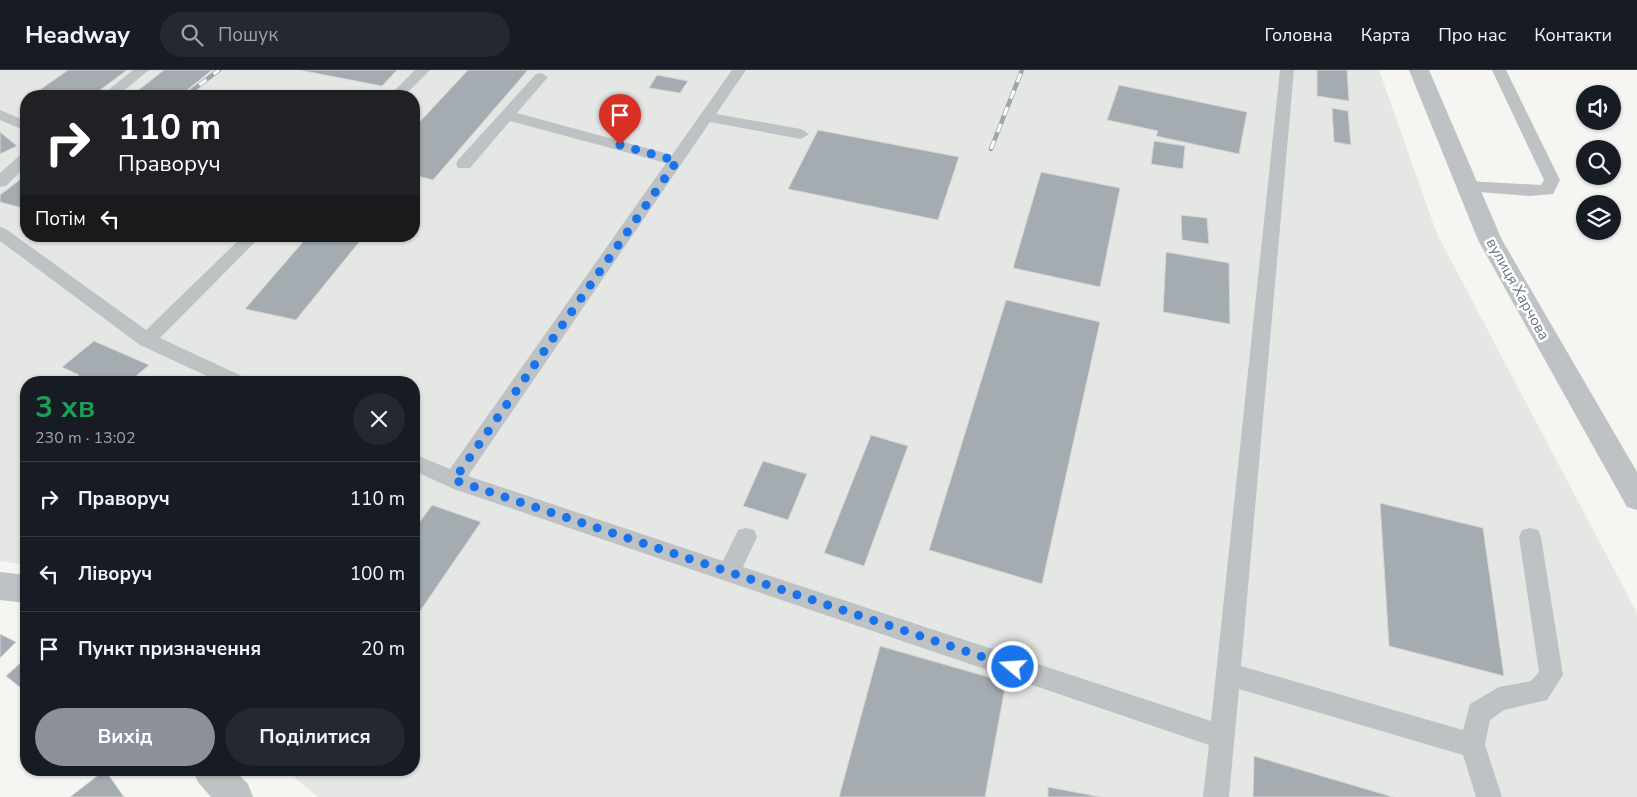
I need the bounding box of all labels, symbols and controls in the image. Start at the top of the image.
search box [160,12,510,57]
text: Headway [25,19,130,51]
icon: search [178,21,206,49]
text: Пошук [218,22,278,48]
text: Головна [1264,23,1333,47]
text: Карта [1361,23,1410,47]
text: Про нас [1438,23,1506,47]
text: Контакти [1534,23,1612,47]
map controls [1576,85,1621,240]
button: sound [1576,85,1621,130]
pin [599,94,641,145]
icon: arrive [606,101,634,129]
text: 110 m [118,104,221,151]
icon: right [35,110,100,175]
button: search [1576,140,1621,185]
text: Праворуч [118,149,221,179]
button: layers [1576,195,1621,240]
icon: left [96,205,124,233]
text: Потім [35,206,86,232]
street label: вулиця Харчова [1482,234,1554,344]
text: 3 хв [35,387,95,428]
button: close [353,393,405,445]
text: 230 m · 13:02 [35,427,136,449]
icon: right [35,485,63,513]
text: Праворуч [78,486,170,512]
text: 110 m [350,486,405,512]
icon: left [35,560,63,588]
text: Ліворуч [78,561,152,587]
text: 100 m [350,561,405,587]
icon: arrive [35,635,63,663]
text: Пункт призначення [78,636,261,662]
text: 20 m [361,636,405,662]
position arrow [986,640,1038,692]
button: Вихід [35,708,215,766]
button: Поділитися [225,708,405,766]

